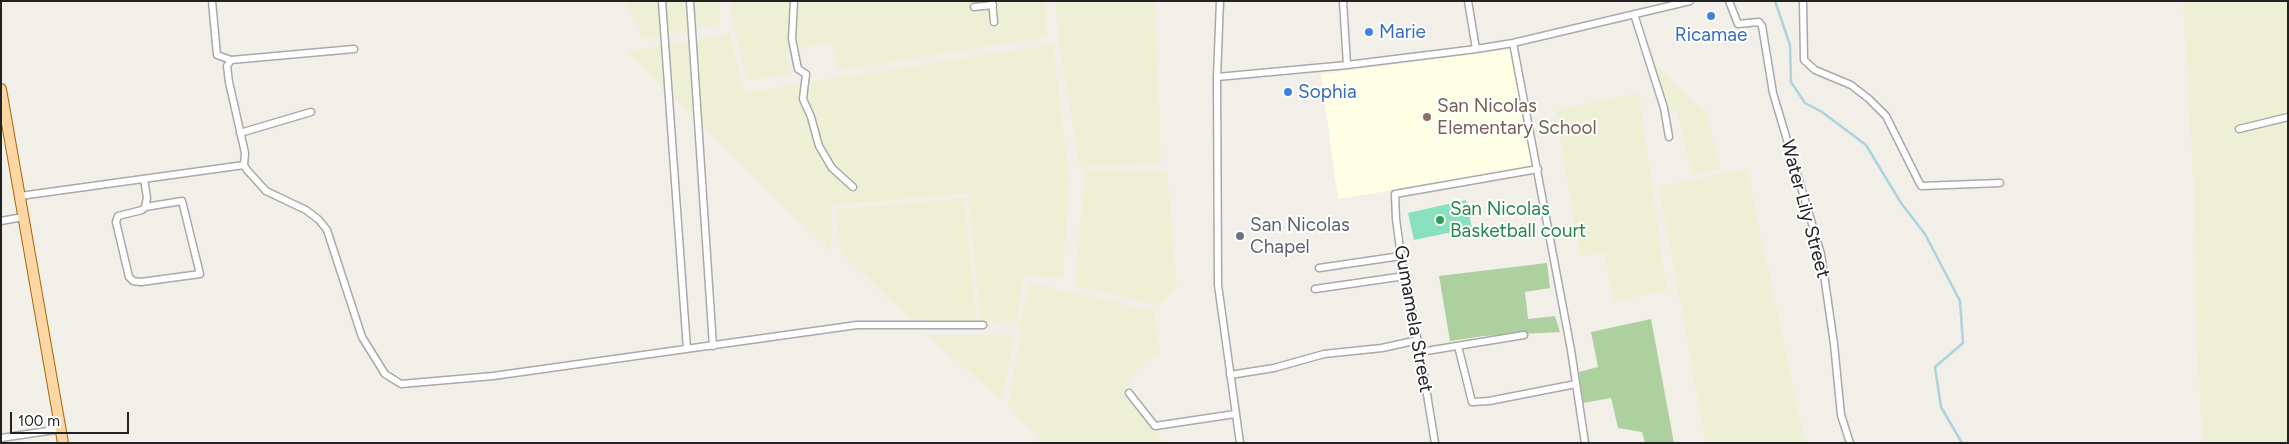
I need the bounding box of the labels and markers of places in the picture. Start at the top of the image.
marker: Ricamae [1705,10,1717,22]
place label: Marie [1379,21,1426,43]
place label: Ricamae [1675,24,1747,46]
marker: Marie [1363,26,1375,38]
place label: Sophia [1298,81,1357,103]
marker: Sophia [1282,86,1294,98]
place label: San Nicolas Elementary School [1437,95,1597,139]
marker: San Nicolas Elementary School [1421,111,1433,123]
place label: San Nicolas Basketball court [1450,198,1586,242]
place label: San Nicolas Chapel [1250,214,1350,258]
marker: San Nicolas Basketball court [1434,214,1446,226]
marker: San Nicolas Chapel [1234,230,1246,242]

